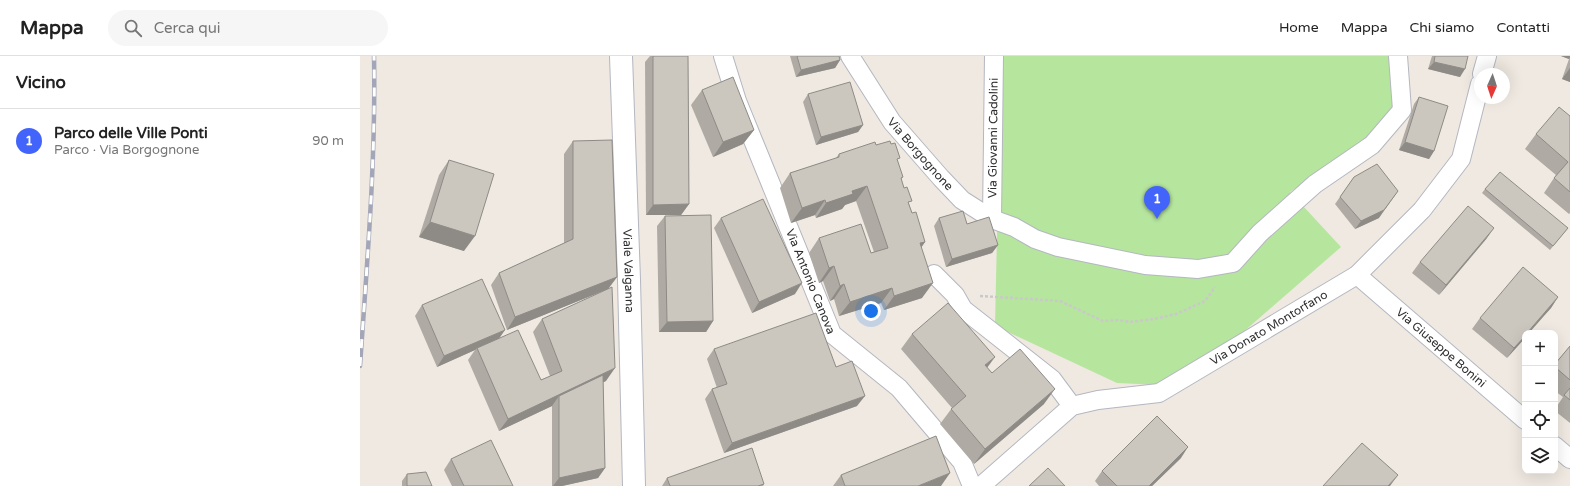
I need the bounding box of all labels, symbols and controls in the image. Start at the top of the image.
search box [108,10,388,46]
text: Mappa [20,17,84,39]
icon: search [122,17,144,39]
text: Cerca qui [154,19,221,37]
text: Home [1279,19,1319,36]
text: Mappa [1341,19,1388,36]
text: Chi siamo [1410,19,1474,36]
text: Contatti [1496,19,1550,36]
north arrow [1474,68,1510,104]
text: Vicino [16,72,66,93]
street label: Via Giovanni Cadolini [985,78,1001,198]
street label: Via Borgognone [885,115,956,193]
text: Parco delle Ville Ponti [54,124,208,142]
text: 1 [25,133,33,149]
text: 90 m [312,133,344,149]
text: Parco · Via Borgognone [54,142,199,158]
pin: 1 [1144,186,1170,219]
street label: Via Antonio Canova [783,227,838,336]
street label: Viale Valganna [620,229,637,313]
street label: Via Donato Montorfano [1208,287,1330,368]
your location [861,301,881,321]
street label: Via Giuseppe Bonini [1393,305,1489,390]
map controls [1522,330,1558,474]
button: + [1522,330,1558,366]
button: − [1522,366,1558,402]
button: locate [1522,402,1558,438]
button: layers [1522,438,1558,474]

